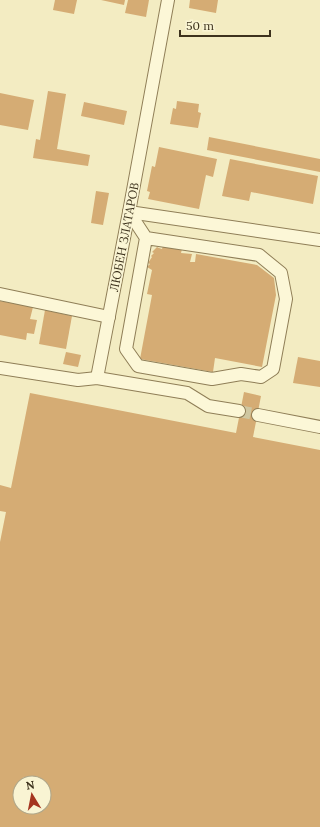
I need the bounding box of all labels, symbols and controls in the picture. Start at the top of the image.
scale bar [180,12,270,38]
text: 50 m [186,18,214,33]
street label: ЛЮБЕН ЗЛАТАРОВ [106,181,142,293]
north arrow [12,775,52,815]
text: N [25,777,36,793]

